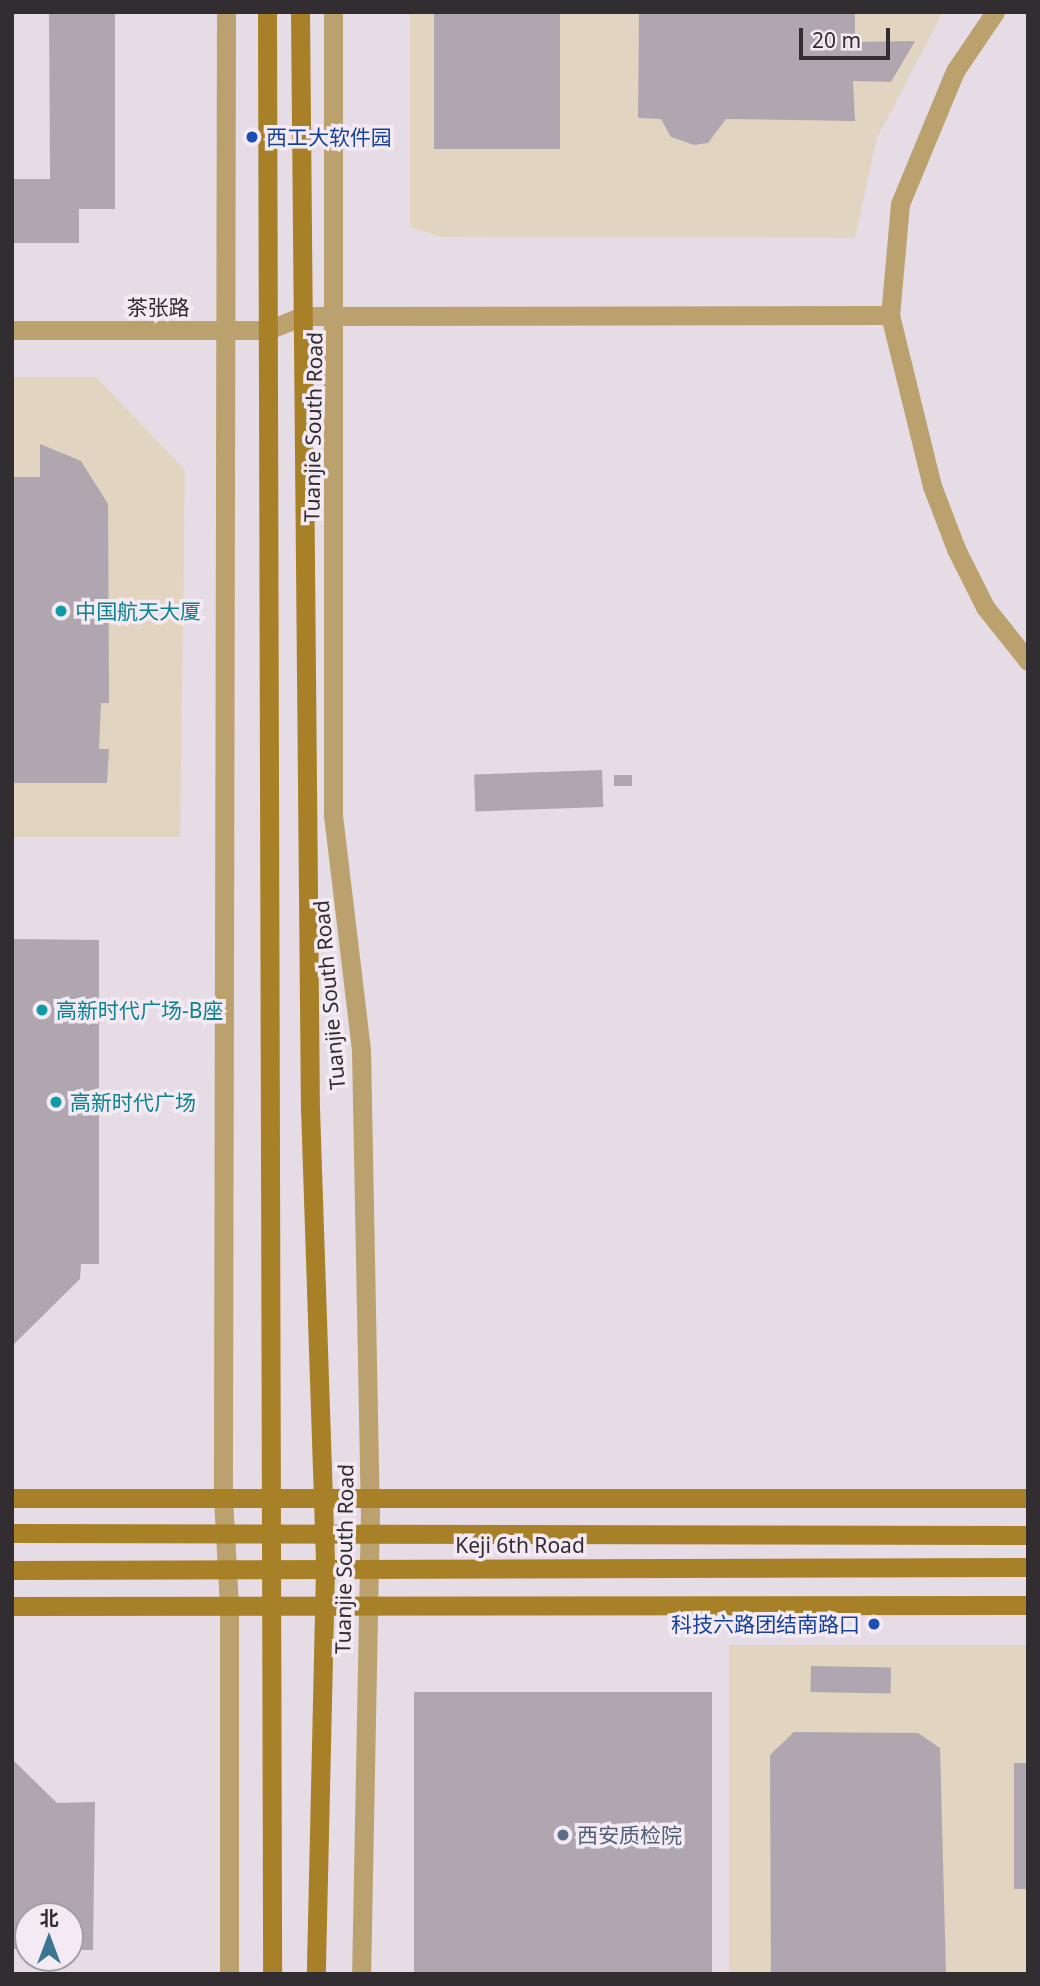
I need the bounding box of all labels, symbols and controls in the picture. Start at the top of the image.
scale bar [802,14,893,58]
text: 20 m [812,26,861,54]
place label: 西工大软件园 [266,124,392,150]
marker: 西工大软件园 [244,129,260,145]
street label: 茶张路 [127,294,189,320]
street label: Tuanjie South Road [299,332,327,522]
place label: 中国航天大厦 [75,598,201,624]
marker: 中国航天大厦 [53,603,69,619]
street label: Tuanjie South Road [308,899,350,1091]
place label: 高新时代广场-B座 [56,997,223,1023]
marker: 高新时代广场-B座 [34,1002,50,1018]
place label: 高新时代广场 [70,1089,196,1115]
marker: 高新时代广场 [48,1094,64,1110]
street label: Tuanjie South Road [330,1464,358,1654]
street label: Keji 6th Road [455,1532,585,1558]
place label: 科技六路团结南路口 [671,1611,860,1637]
marker: 科技六路团结南路口 [866,1616,882,1632]
place label: 西安质检院 [577,1822,682,1848]
marker: 西安质检院 [555,1827,571,1843]
north arrow [14,1902,84,1972]
text: 北 [39,1905,59,1931]

